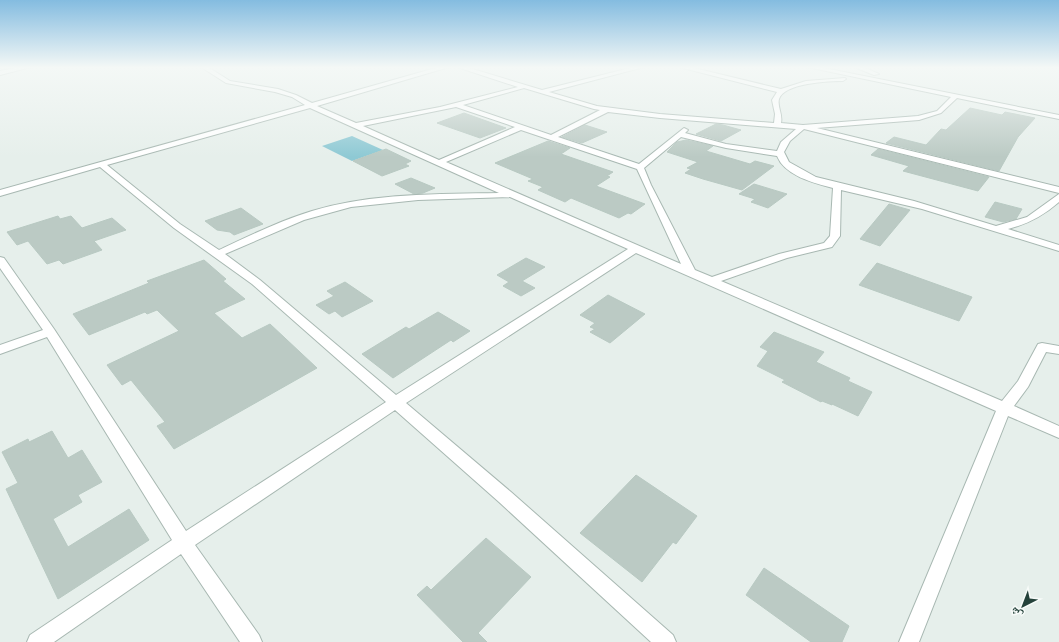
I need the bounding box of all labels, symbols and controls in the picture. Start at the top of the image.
north arrow [1003,586,1043,626]
text: ش [1007,603,1026,623]

